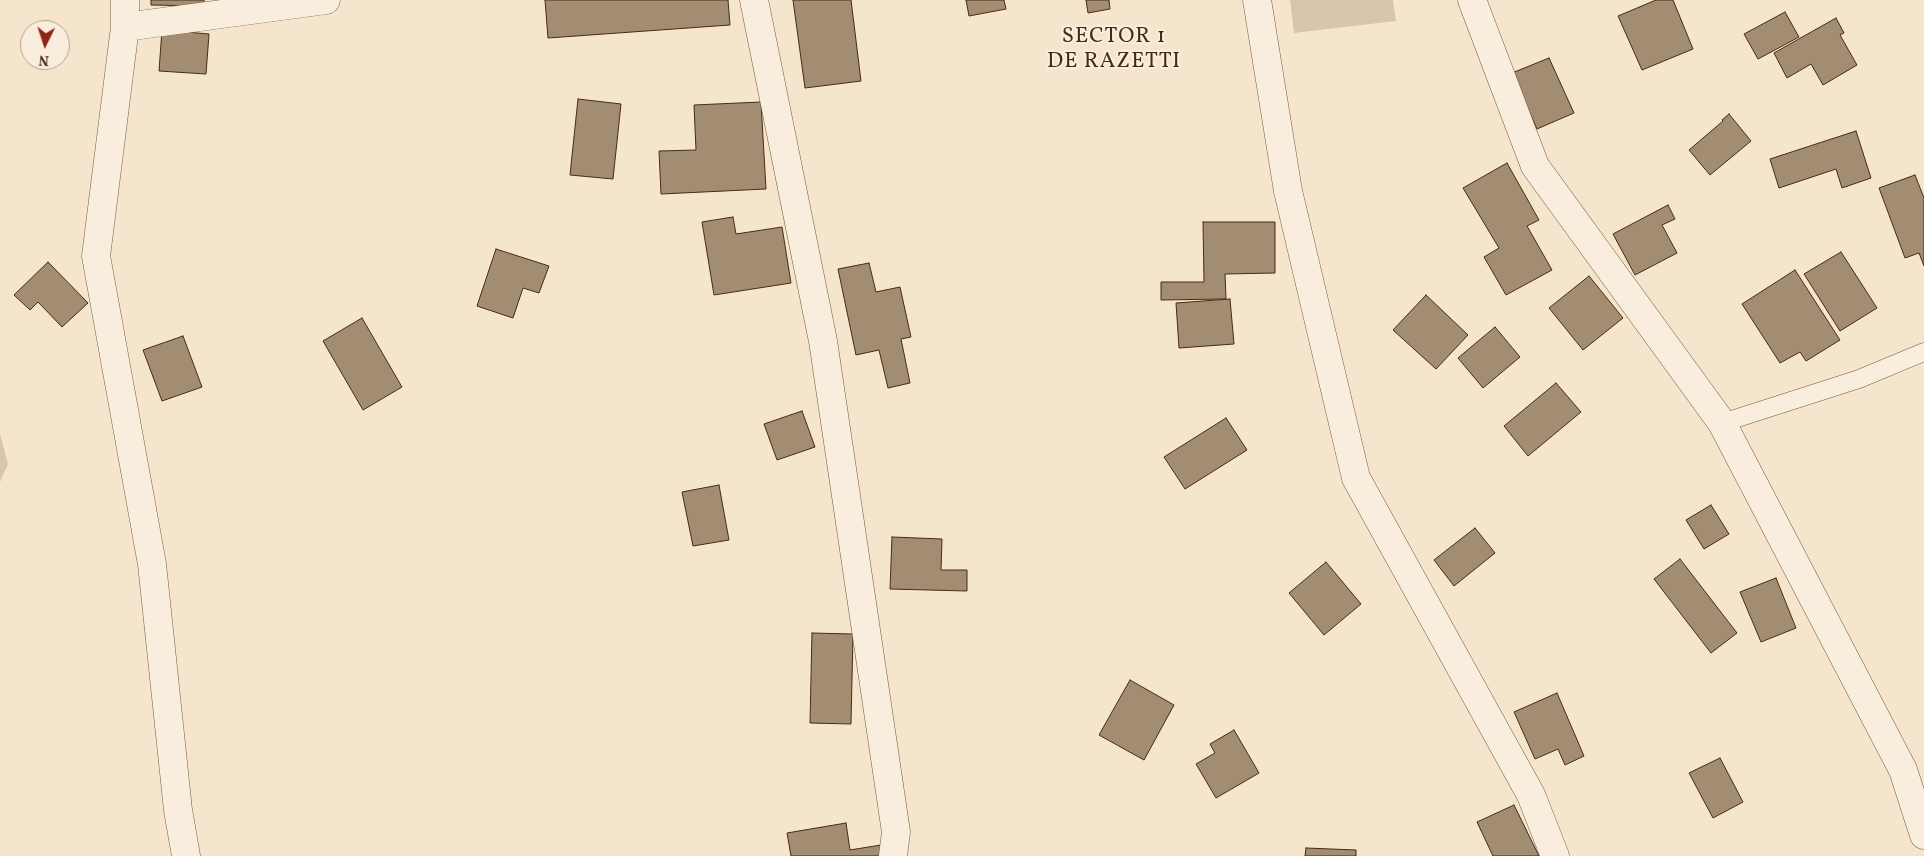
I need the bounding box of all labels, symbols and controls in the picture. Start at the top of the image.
north arrow [20,20,70,70]
district label: SECTOR 1 DE RAZETTI [1046,25,1182,76]
text: N [38,50,50,69]

